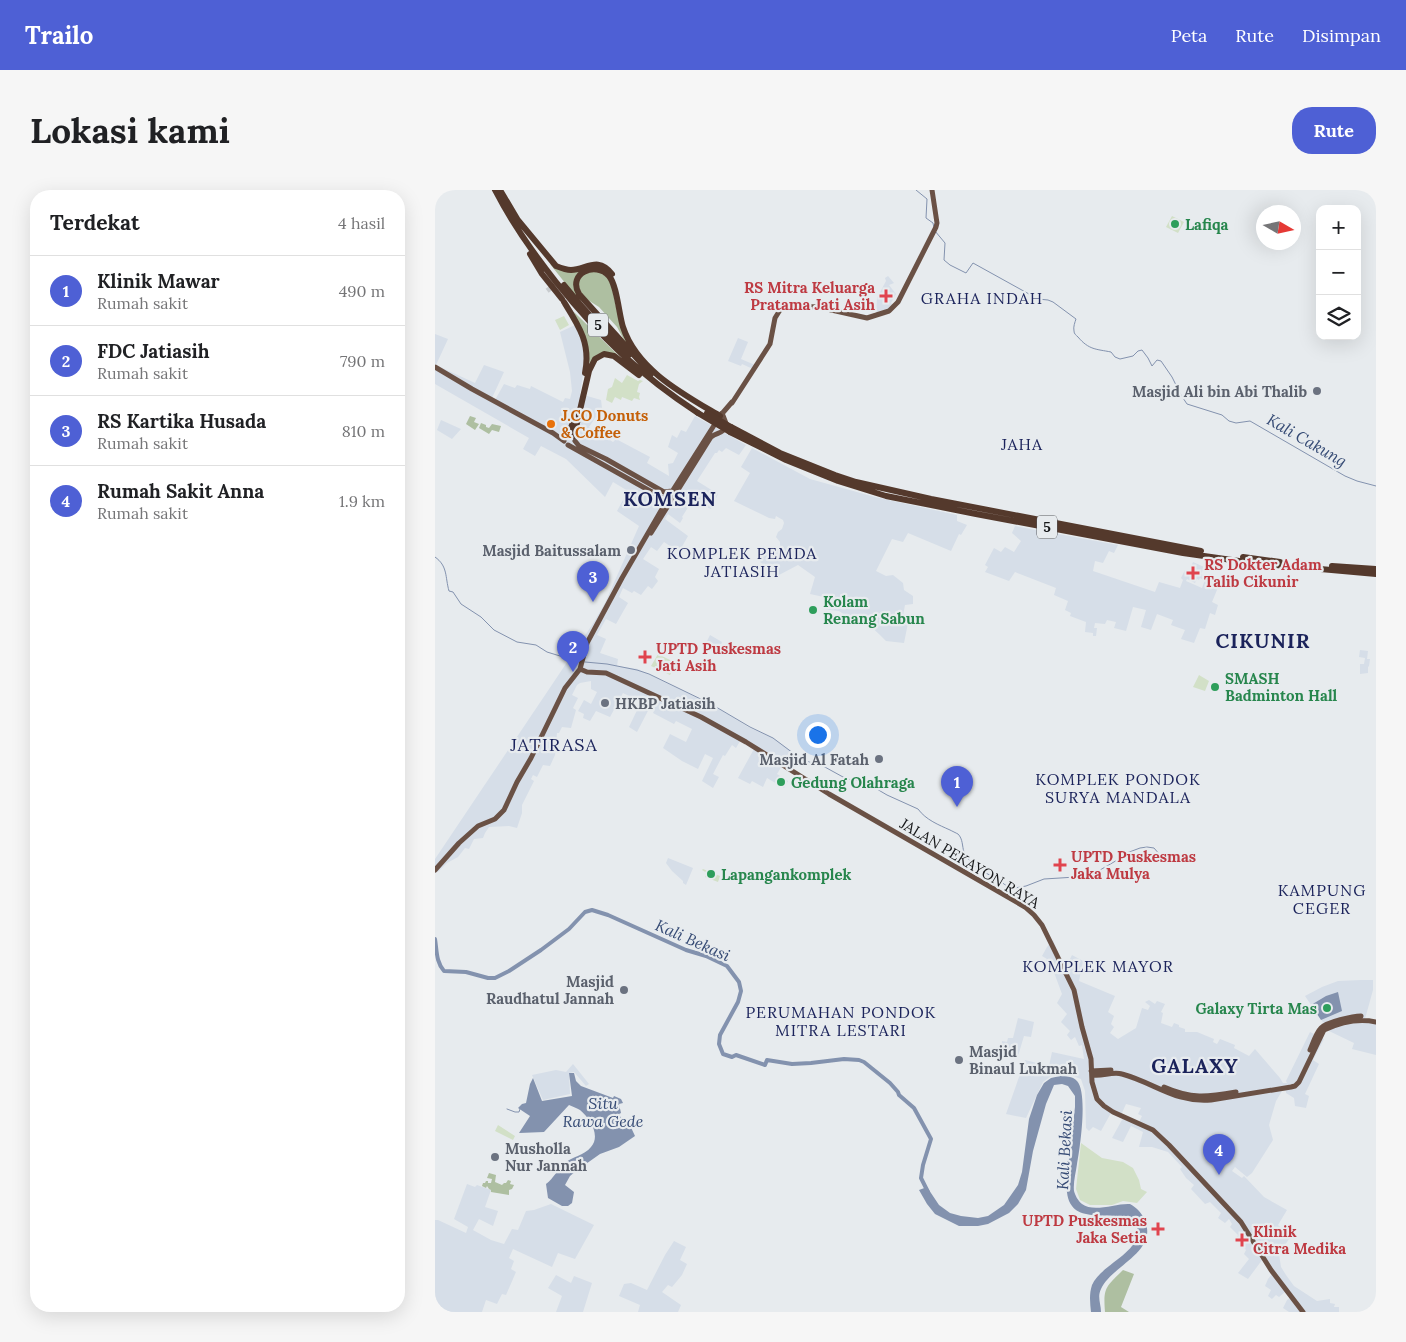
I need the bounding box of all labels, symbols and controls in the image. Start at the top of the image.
text: Trailo [25,20,93,51]
text: Peta [1171,24,1207,47]
text: Rute [1235,24,1274,47]
text: Disimpan [1302,24,1381,47]
button: Rute [1292,107,1376,154]
text: Lokasi kami [30,108,230,153]
north arrow [1256,205,1301,250]
map controls [1316,205,1361,340]
button: + [1316,205,1361,250]
text: Terdekat [50,209,140,236]
text: 4 hasil [338,213,385,233]
place label: Lafiqa [1185,215,1229,234]
marker: Lafiqa [1169,218,1181,230]
button: − [1316,250,1361,295]
text: Klinik Mawar [97,269,220,293]
place label: RS Mitra Keluarga Pratama Jati Asih [744,278,876,314]
text: 1 [63,281,69,301]
text: 490 m [339,281,385,301]
district label: GRAHA INDAH [921,288,1043,308]
marker: RS Mitra Keluarga Pratama Jati Asih [879,289,893,303]
text: Rumah sakit [97,293,188,313]
button: layers [1316,295,1361,340]
road number: 5 [588,314,608,336]
text: FDC Jatiasih [97,339,209,363]
text: 2 [62,351,70,371]
text: 790 m [340,351,385,371]
text: Rumah sakit [97,363,188,383]
place label: Masjid Ali bin Abi Thalib [1132,382,1307,401]
marker: Masjid Ali bin Abi Thalib [1311,385,1323,397]
place label: J.CO Donuts & Coffee [561,406,648,442]
text: RS Kartika Husada [97,409,266,433]
water label: Kali Cakung [1263,409,1351,471]
marker: J.CO Donuts & Coffee [545,418,557,430]
text: 3 [62,421,70,441]
text: 810 m [342,421,385,441]
text: Rumah sakit [97,433,188,453]
district label: JAHA [1000,434,1043,454]
text: Rumah Sakit Anna [97,479,264,503]
district label: KOMSEN [623,486,717,511]
text: 4 [62,491,70,511]
text: 1.9 km [339,491,385,511]
text: Rumah sakit [97,503,188,523]
road number: 5 [1037,516,1057,538]
place label: Masjid Baitussalam [482,541,621,560]
district label: KOMPLEK PEMDA JATIASIH [667,543,817,581]
marker: Masjid Baitussalam [625,544,637,556]
place label: RS Dokter Adam Talib Cikunir [1204,555,1322,591]
pin: 3 [577,561,609,602]
marker: RS Dokter Adam Talib Cikunir [1186,566,1200,580]
place label: Kolam Renang Sabun [823,592,925,628]
marker: Kolam Renang Sabun [807,604,819,616]
district label: CIKUNIR [1216,628,1310,653]
pin: 2 [557,631,589,672]
place label: UPTD Puskesmas Jati Asih [656,639,781,675]
marker: UPTD Puskesmas Jati Asih [638,650,652,664]
place label: SMASH Badminton Hall [1225,669,1338,705]
marker: SMASH Badminton Hall [1209,681,1221,693]
place label: HKBP Jatiasih [615,694,716,713]
marker: HKBP Jatiasih [599,697,611,709]
your location [805,722,831,748]
district label: JATIRASA [509,733,598,756]
place label: Masjid Al Fatah [759,750,870,769]
marker: Masjid Al Fatah [873,753,885,765]
pin: 1 [941,766,973,807]
district label: KOMPLEK PONDOK SURYA MANDALA [1035,769,1201,807]
place label: Gedung Olahraga [791,773,915,792]
marker: Gedung Olahraga [775,776,787,788]
street label: JALAN PEKAYON RAYA [896,813,1044,913]
place label: UPTD Puskesmas Jaka Mulya [1071,847,1196,883]
marker: UPTD Puskesmas Jaka Mulya [1053,858,1067,872]
place label: Lapangankomplek [721,865,852,884]
marker: Lapangankomplek [705,868,717,880]
district label: KAMPUNG CEGER [1278,880,1366,918]
water label: Kali Bekasi [652,915,734,965]
district label: KOMPLEK MAYOR [1022,956,1174,976]
place label: Masjid Raudhatul Jannah [486,972,615,1008]
marker: Masjid Raudhatul Jannah [618,984,630,996]
place label: Galaxy Tirta Mas [1195,999,1317,1018]
district label: PERUMAHAN PONDOK MITRA LESTARI [745,1002,937,1040]
marker: Galaxy Tirta Mas [1321,1002,1333,1014]
place label: Masjid Binaul Lukmah [969,1042,1078,1078]
district label: GALAXY [1151,1053,1239,1078]
marker: Masjid Binaul Lukmah [953,1054,965,1066]
water label: Situ Rawa Gede [563,1093,644,1131]
water label: Kali Bekasi [1052,1110,1076,1190]
pin: 4 [1203,1134,1235,1175]
place label: Musholla Nur Jannah [505,1139,588,1175]
marker: Musholla Nur Jannah [489,1151,501,1163]
place label: UPTD Puskesmas Jaka Setia [1022,1211,1147,1247]
marker: UPTD Puskesmas Jaka Setia [1151,1222,1165,1236]
place label: Klinik Citra Medika [1253,1222,1346,1258]
marker: Klinik Citra Medika [1235,1233,1249,1247]

